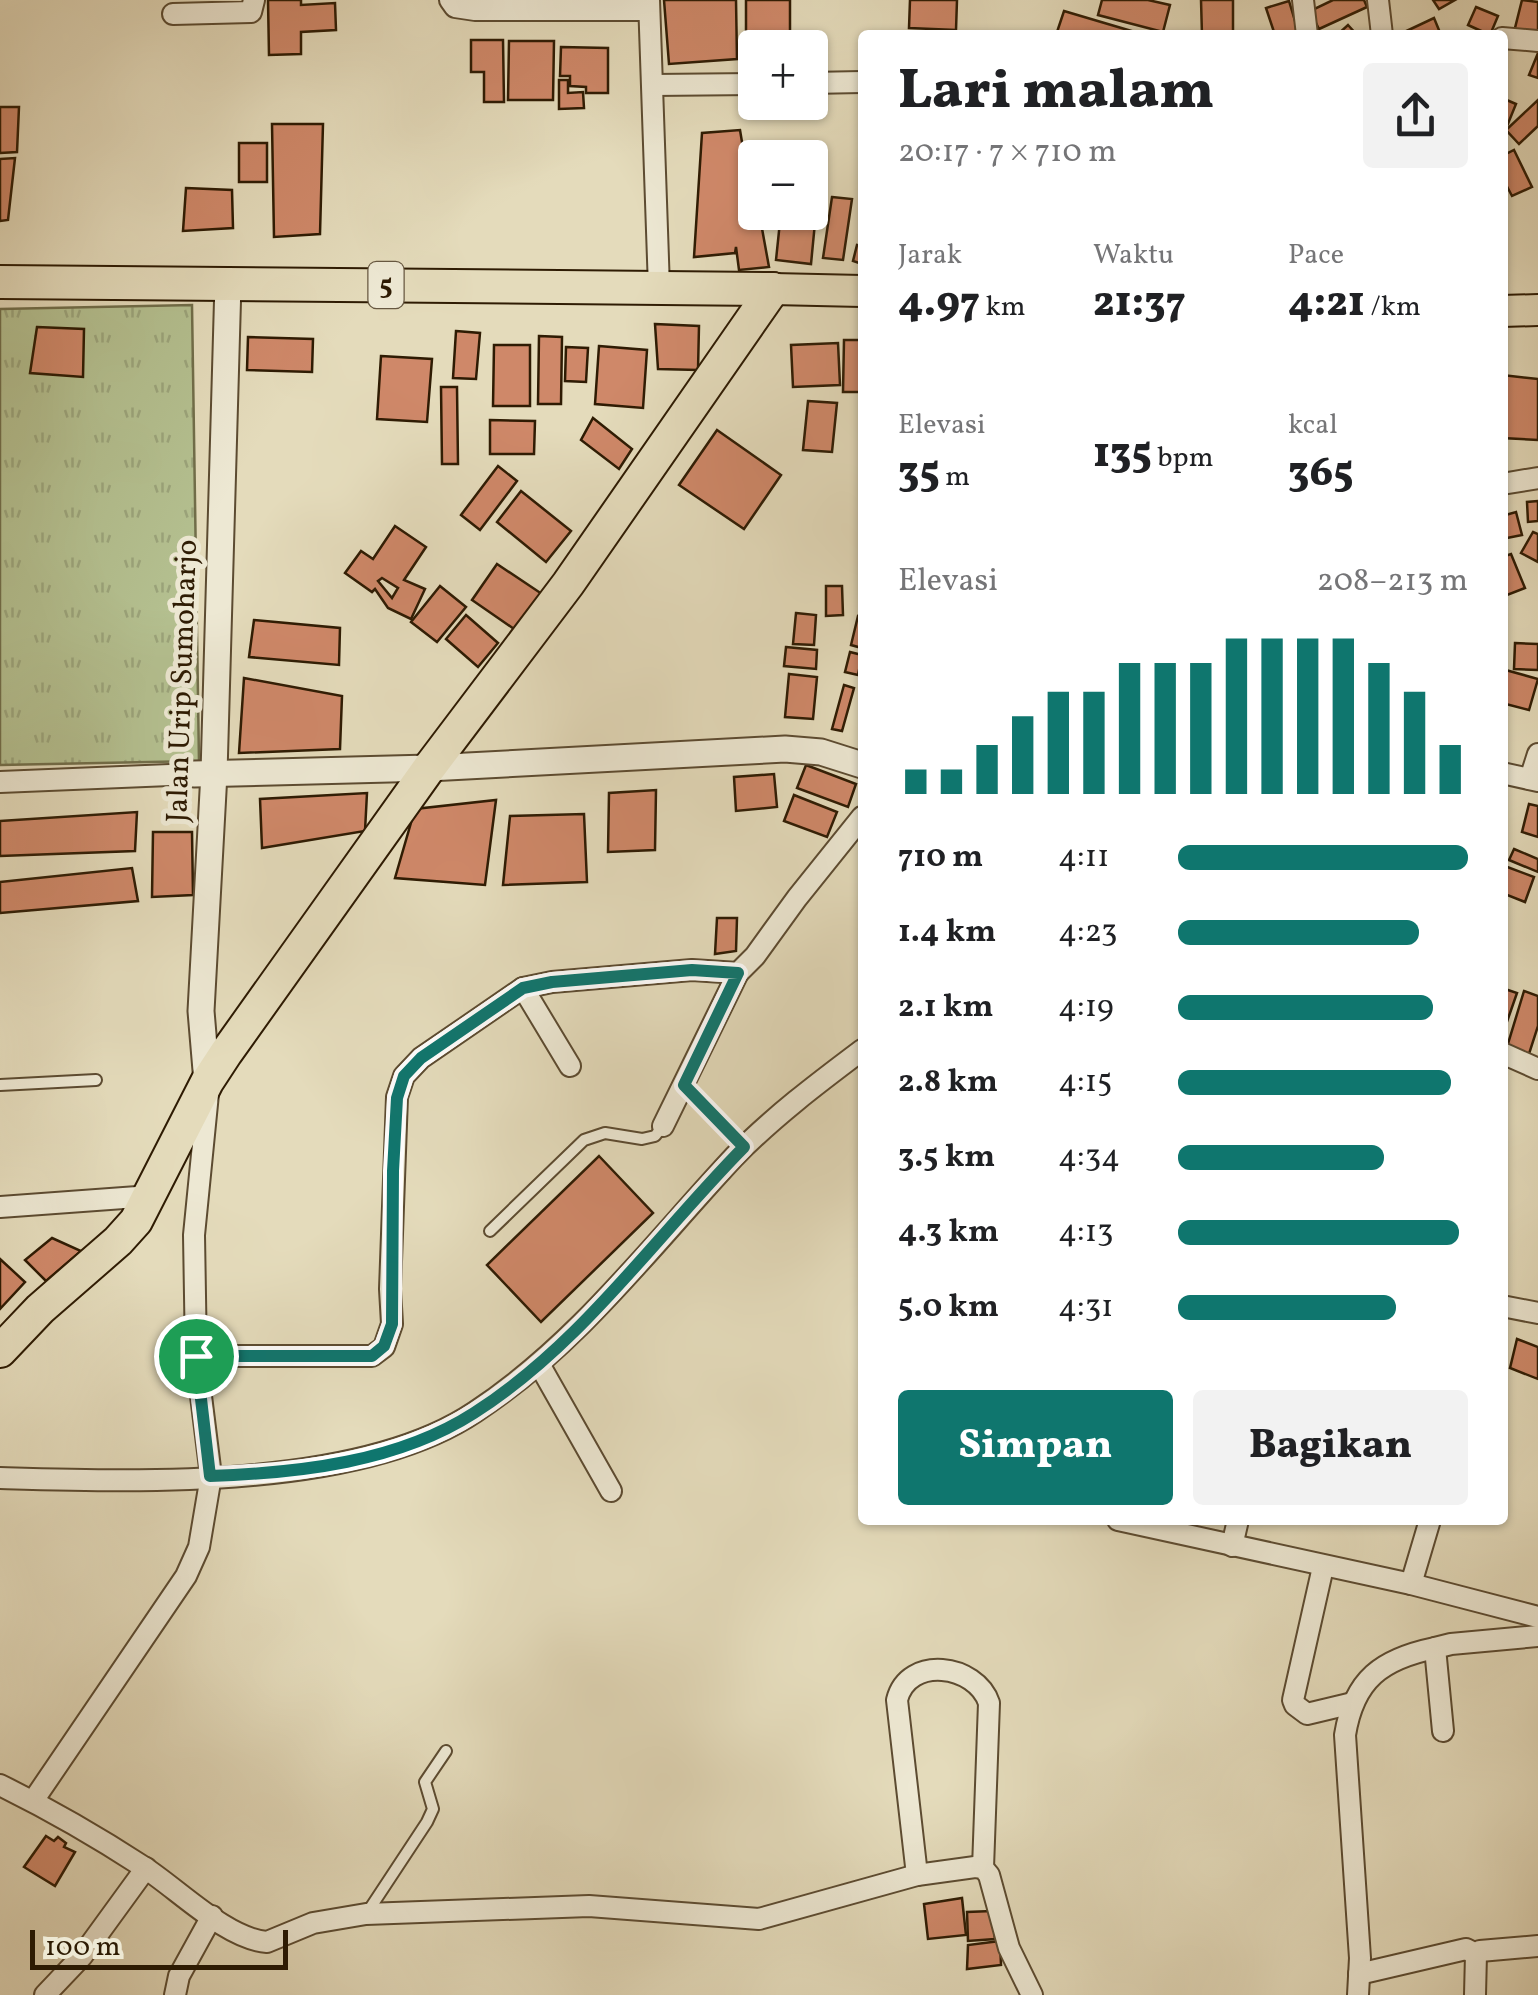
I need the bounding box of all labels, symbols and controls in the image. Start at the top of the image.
map controls [738,30,828,230]
button: + [738,30,828,120]
text: Lari malam [898,55,1214,131]
button: share [1363,63,1468,168]
text: 20:17 · 7 × 710 m [898,131,1116,175]
button: − [738,140,828,230]
text: Jarak [898,236,962,275]
text: Waktu [1093,236,1174,275]
text: Pace [1288,236,1344,275]
road number: 5 [368,262,404,308]
text: 4.97 [898,275,980,334]
text: 21:37 [1093,275,1186,334]
text: 4:21 [1288,275,1365,334]
text: km [980,288,1026,327]
text: /km [1365,288,1421,327]
text: Elevasi [898,406,985,445]
text: kcal [1288,406,1338,445]
text: 135 [1093,426,1152,485]
text: bpm [1152,439,1213,478]
text: 35 [898,445,940,504]
text: 365 [1288,445,1353,504]
text: m [940,458,970,497]
street label: Jalan Urip Sumoharjo [157,539,209,823]
text: Elevasi [898,560,998,604]
text: 208–213 m [1317,560,1468,604]
text: 710 m [898,836,983,880]
text: 4:11 [1058,836,1110,880]
text: 1.4 km [898,911,996,955]
text: 4:23 [1058,911,1117,955]
text: 2.1 km [898,986,993,1030]
text: 4:19 [1058,986,1114,1030]
text: 2.8 km [898,1061,998,1105]
text: 4:15 [1058,1061,1112,1105]
text: 3.5 km [898,1136,995,1180]
text: 4:34 [1058,1136,1120,1180]
text: 4.3 km [898,1211,999,1255]
text: 4:13 [1058,1211,1114,1255]
text: 5.0 km [898,1286,999,1330]
text: 4:31 [1058,1286,1114,1330]
pin [154,1314,239,1399]
icon: arrive [169,1329,224,1384]
button: Simpan [898,1390,1173,1505]
button: Bagikan [1193,1390,1468,1505]
scale bar [30,1925,288,1970]
text: 100 m [45,1928,120,1967]

